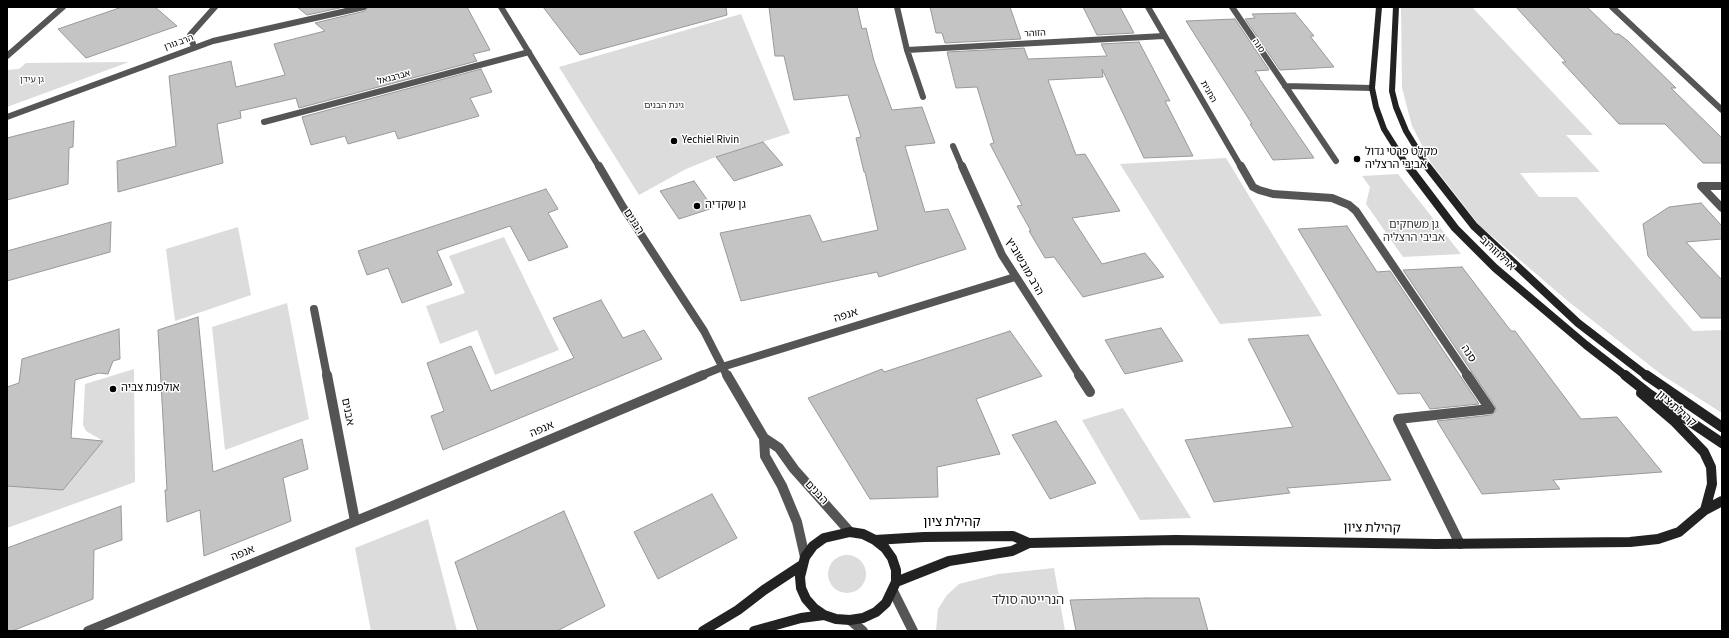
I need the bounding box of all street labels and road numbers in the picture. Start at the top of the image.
street label: הזוהר [1024,28,1046,40]
street label: הרב גורן [163,33,195,53]
street label: סנה [1249,37,1267,55]
street label: אברבנאל [376,68,412,88]
street label: החנית [1197,79,1219,105]
street label: הבנים [620,207,646,237]
street label: ארלוזורוב [1476,234,1518,274]
street label: הרב מובשוביץ [1002,236,1046,298]
street label: אנפה [832,306,860,326]
street label: סנה [1457,343,1479,365]
street label: קהילת ציון [1653,388,1699,430]
street label: אבנים [338,397,356,427]
street label: אנפה [528,419,556,441]
street label: הבנים [802,478,830,508]
street label: קהילת ציון [923,515,981,531]
street label: קהילת ציון [1343,521,1401,537]
street label: אנפה [229,543,257,565]

